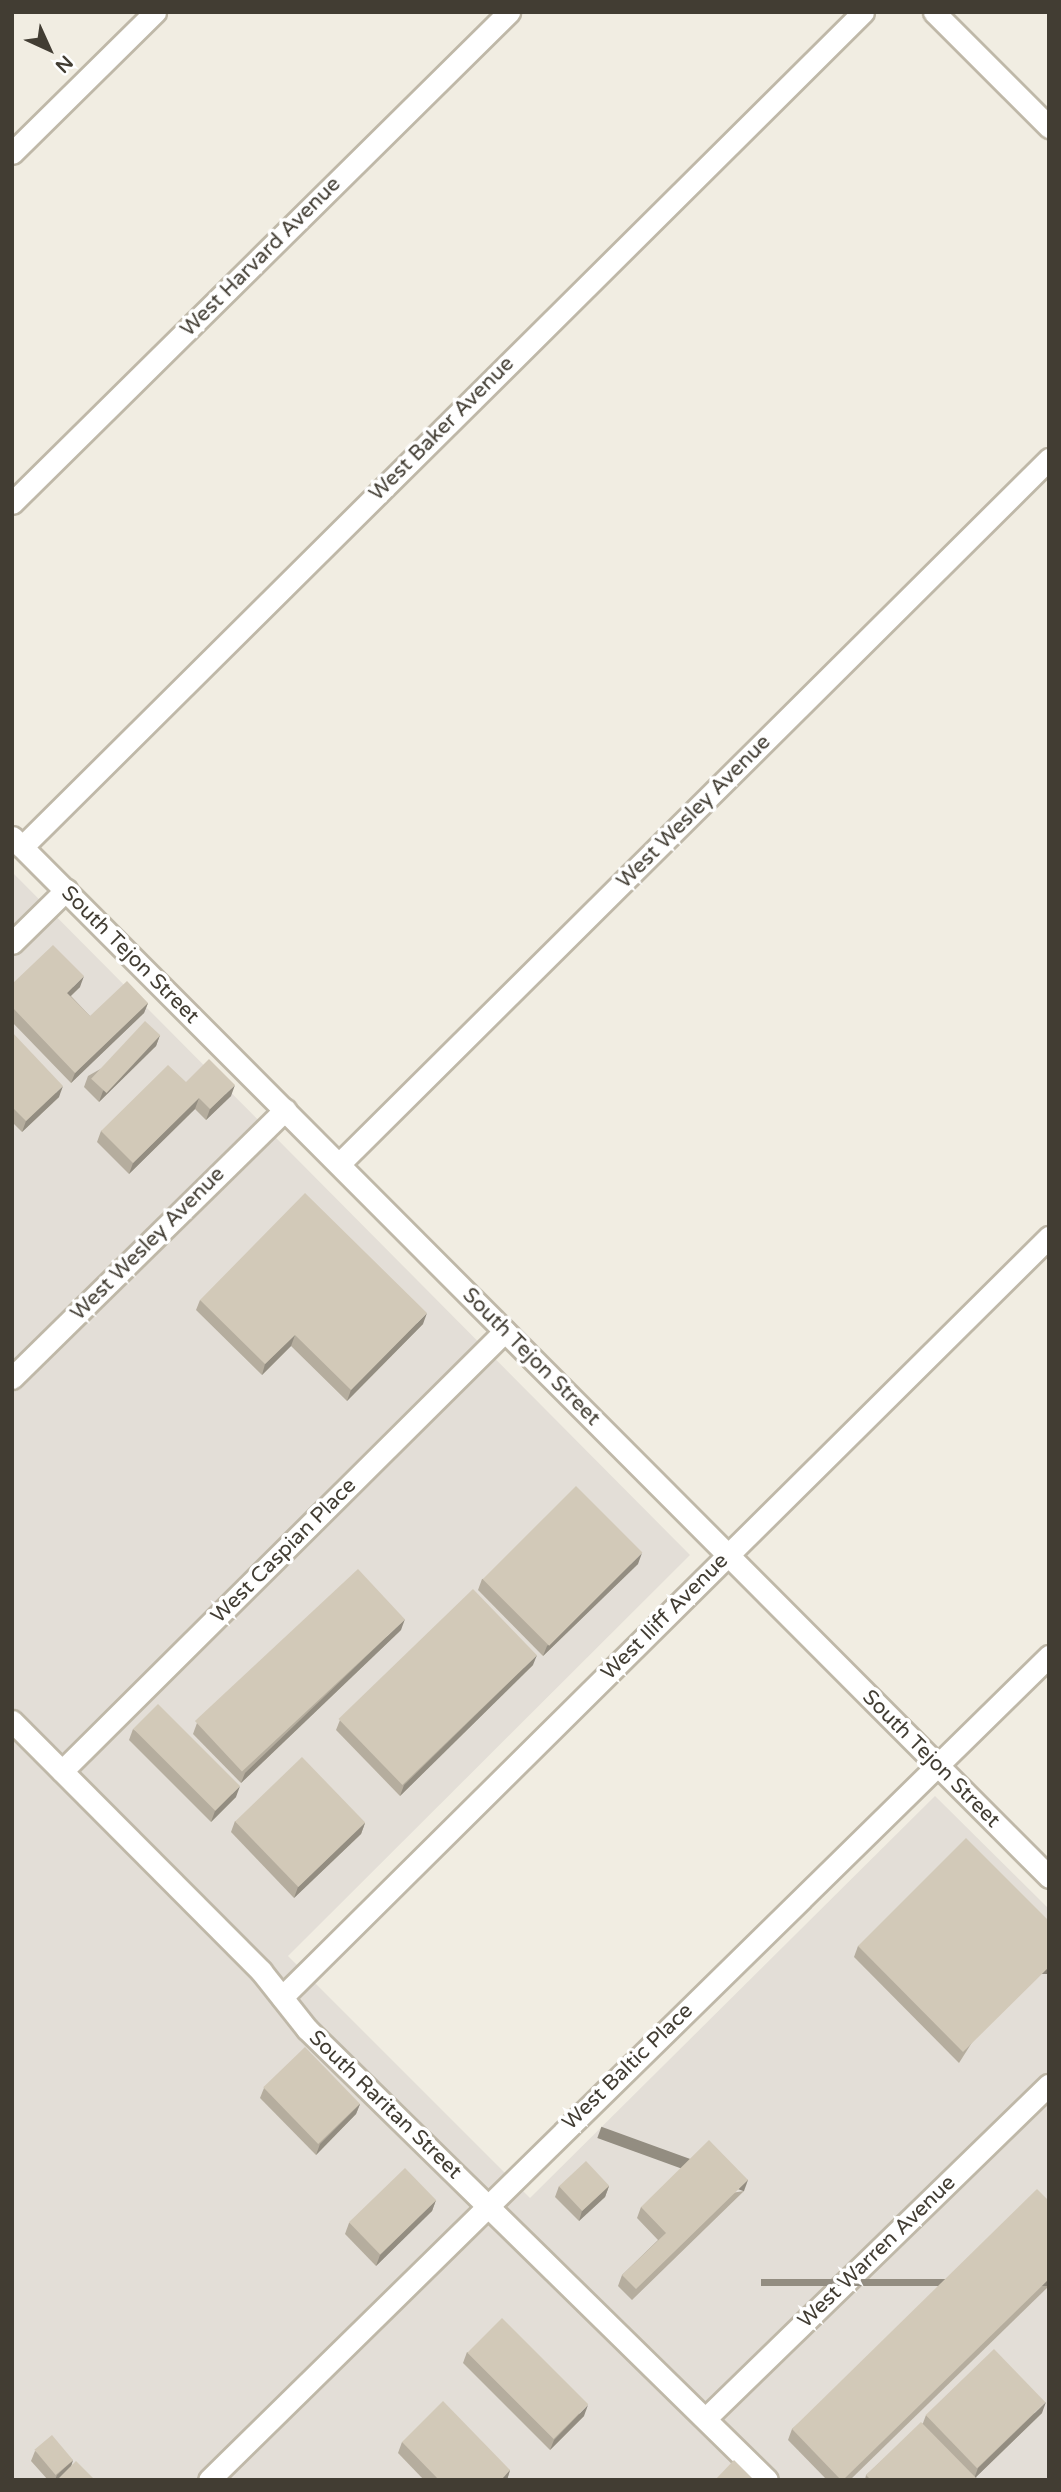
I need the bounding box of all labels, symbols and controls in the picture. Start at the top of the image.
north arrow [14,14,84,84]
text: N [51,51,77,77]
street label: West Harvard Avenue [176,172,346,342]
street label: West Baker Avenue [365,352,519,506]
street label: West Wesley Avenue [612,730,776,894]
street label: South Tejon Street [56,881,204,1029]
street label: West Wesley Avenue [66,1162,230,1326]
street label: South Tejon Street [457,1283,605,1431]
street label: West Caspian Place [206,1473,362,1629]
street label: West Iliff Avenue [596,1548,734,1686]
street label: South Tejon Street [857,1685,1005,1833]
street label: West Baltic Place [558,1998,698,2136]
street label: South Raritan Street [303,2025,467,2185]
street label: West Warren Avenue [793,2170,961,2334]

